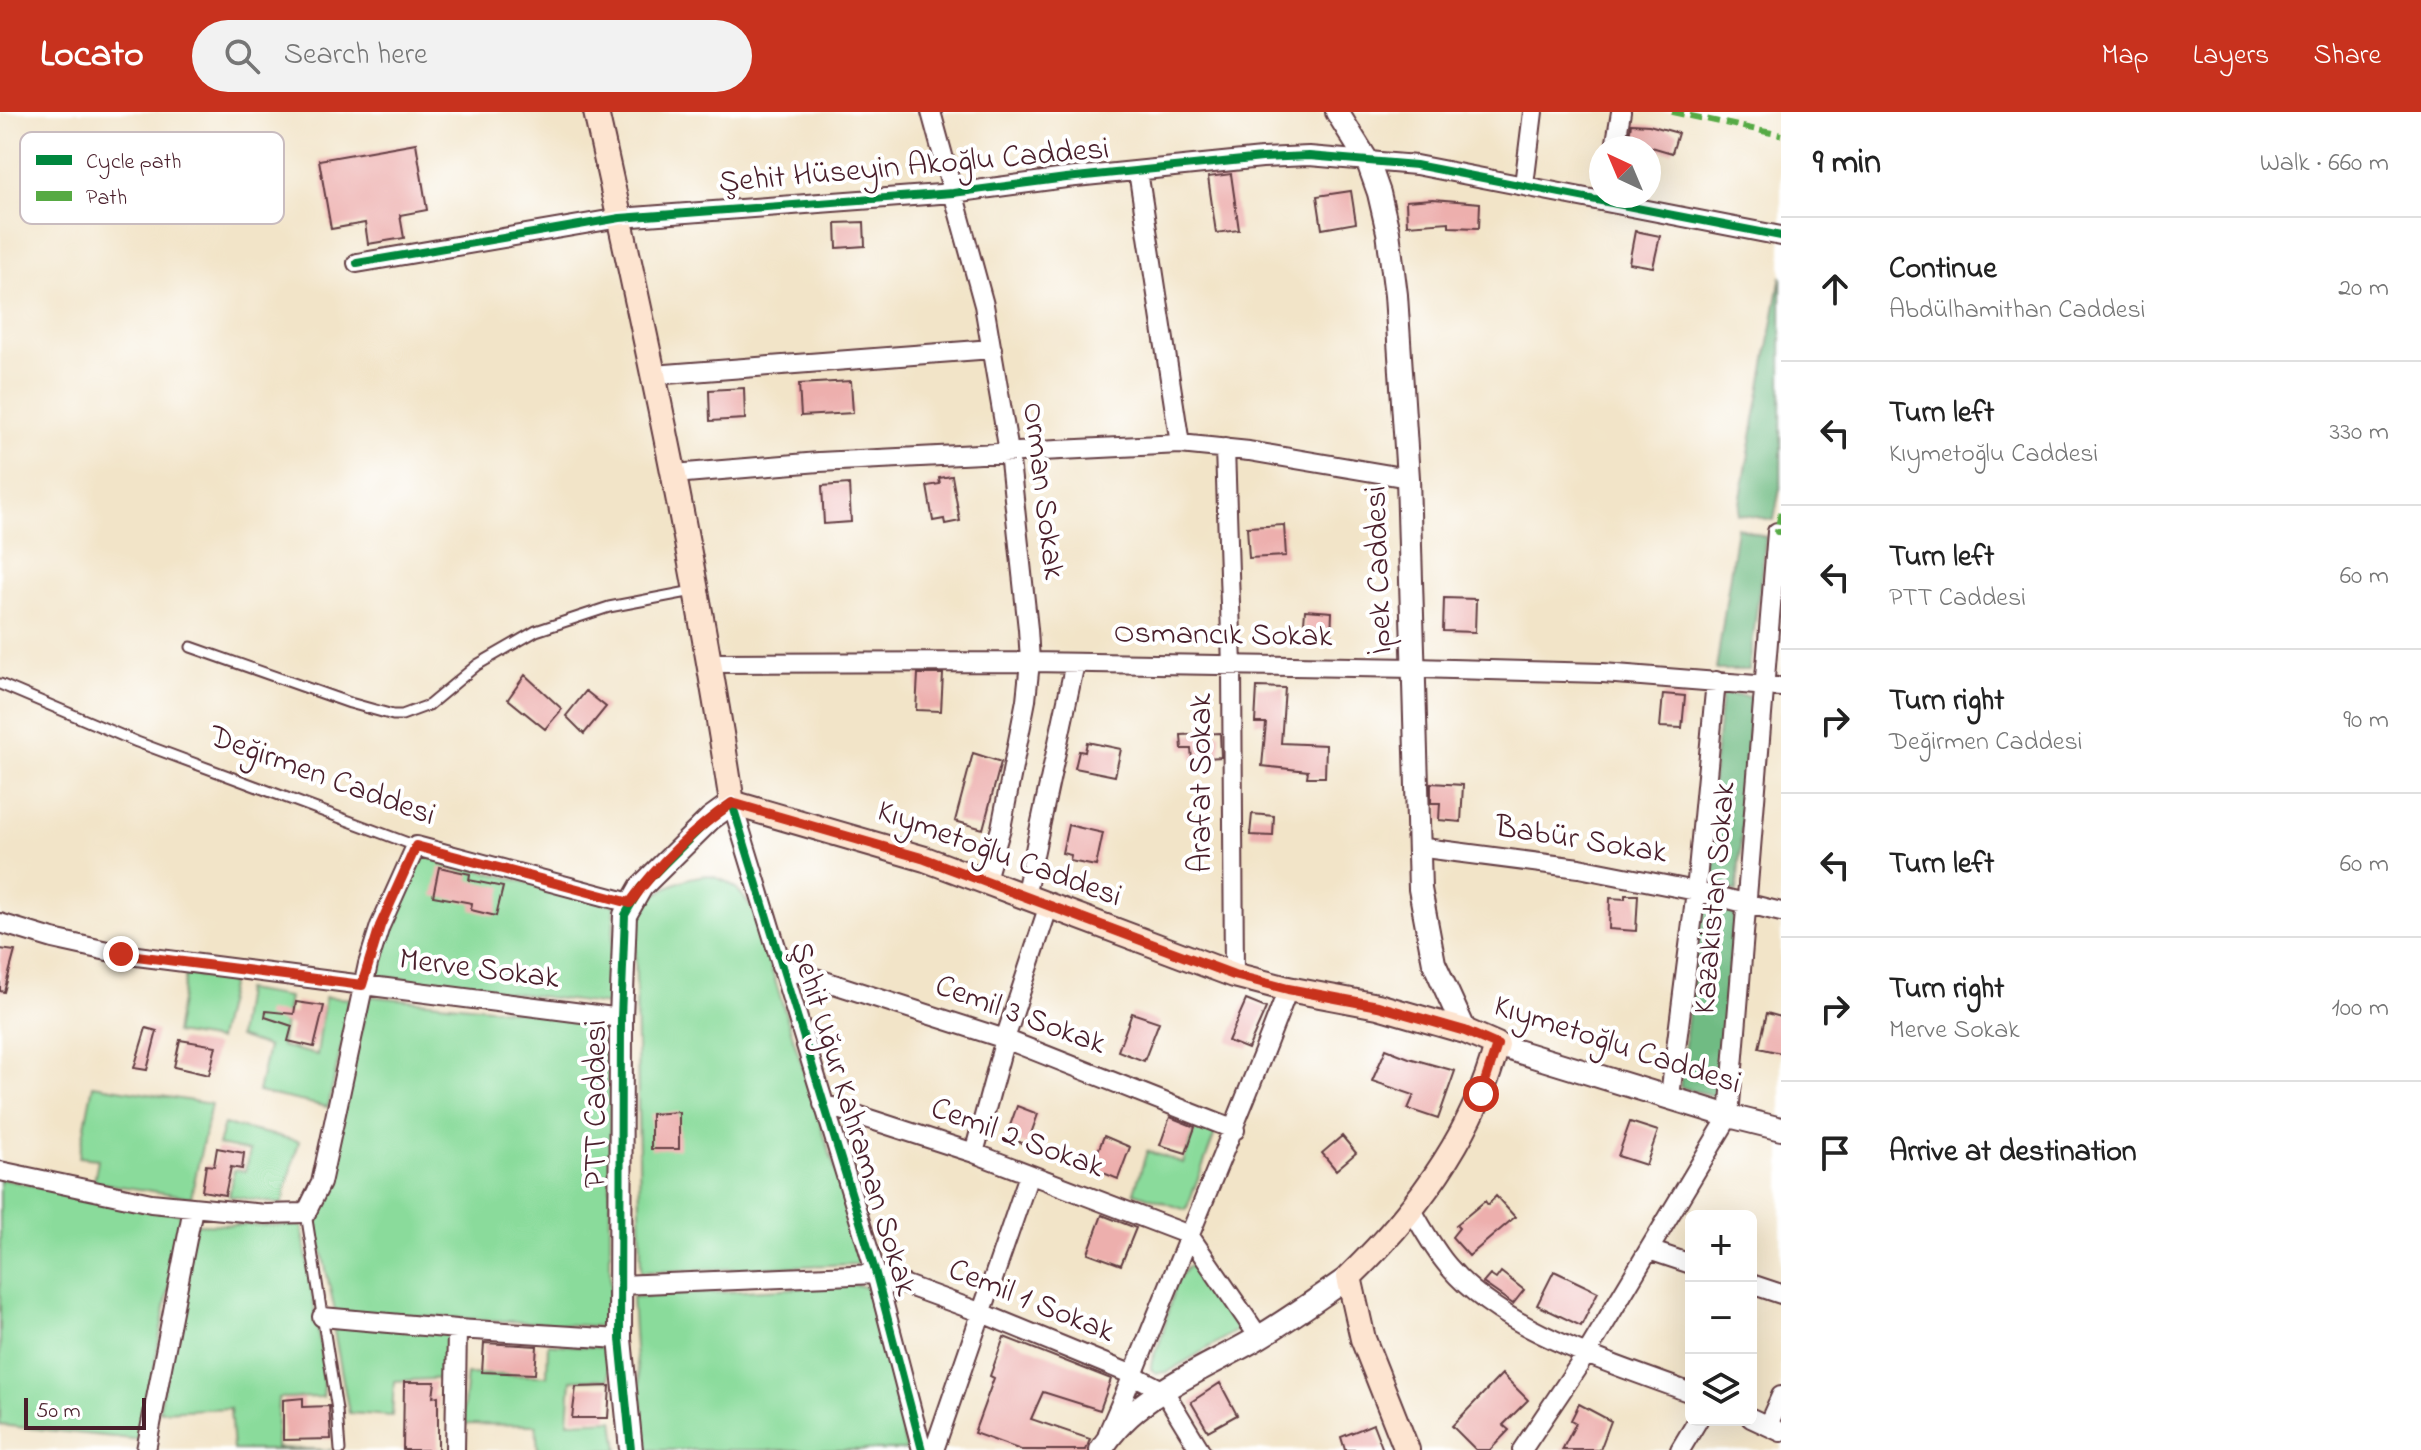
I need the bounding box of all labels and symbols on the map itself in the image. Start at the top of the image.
street label: Şehit Hüseyin Akoğlu Caddesi [717,127,1111,208]
legend [20,132,284,224]
north arrow [1589,136,1661,208]
text: Cycle path [86,147,181,180]
text: Path [86,183,127,215]
street label: Orman Sokak [1008,400,1076,583]
street label: İpek Caddesi [1354,485,1406,655]
street label: Osmancık Sokak [1113,611,1334,661]
street label: Arafat Sokak [1179,692,1226,873]
street label: Değirmen Caddesi [201,714,442,841]
street label: Kazakistan Sokak [1682,779,1750,1016]
street label: Kıymetoğlu Caddesi [870,789,1128,922]
street label: Babür Sokak [1491,804,1671,878]
route end [103,936,139,972]
street label: Şehit Uğur Kahraman Sokak [775,936,929,1303]
street label: Merve Sokak [396,937,563,1003]
street label: Cemil 3 Sokak [928,963,1113,1069]
street label: Kıymetoğlu Caddesi [1487,984,1747,1109]
street label: PTT Caddesi [574,1020,621,1188]
route start [1463,1076,1499,1112]
street label: Cemil 2 Sokak [924,1086,1111,1192]
street label: Cemil 1 Sokak [941,1247,1122,1357]
scale bar [24,1394,146,1430]

